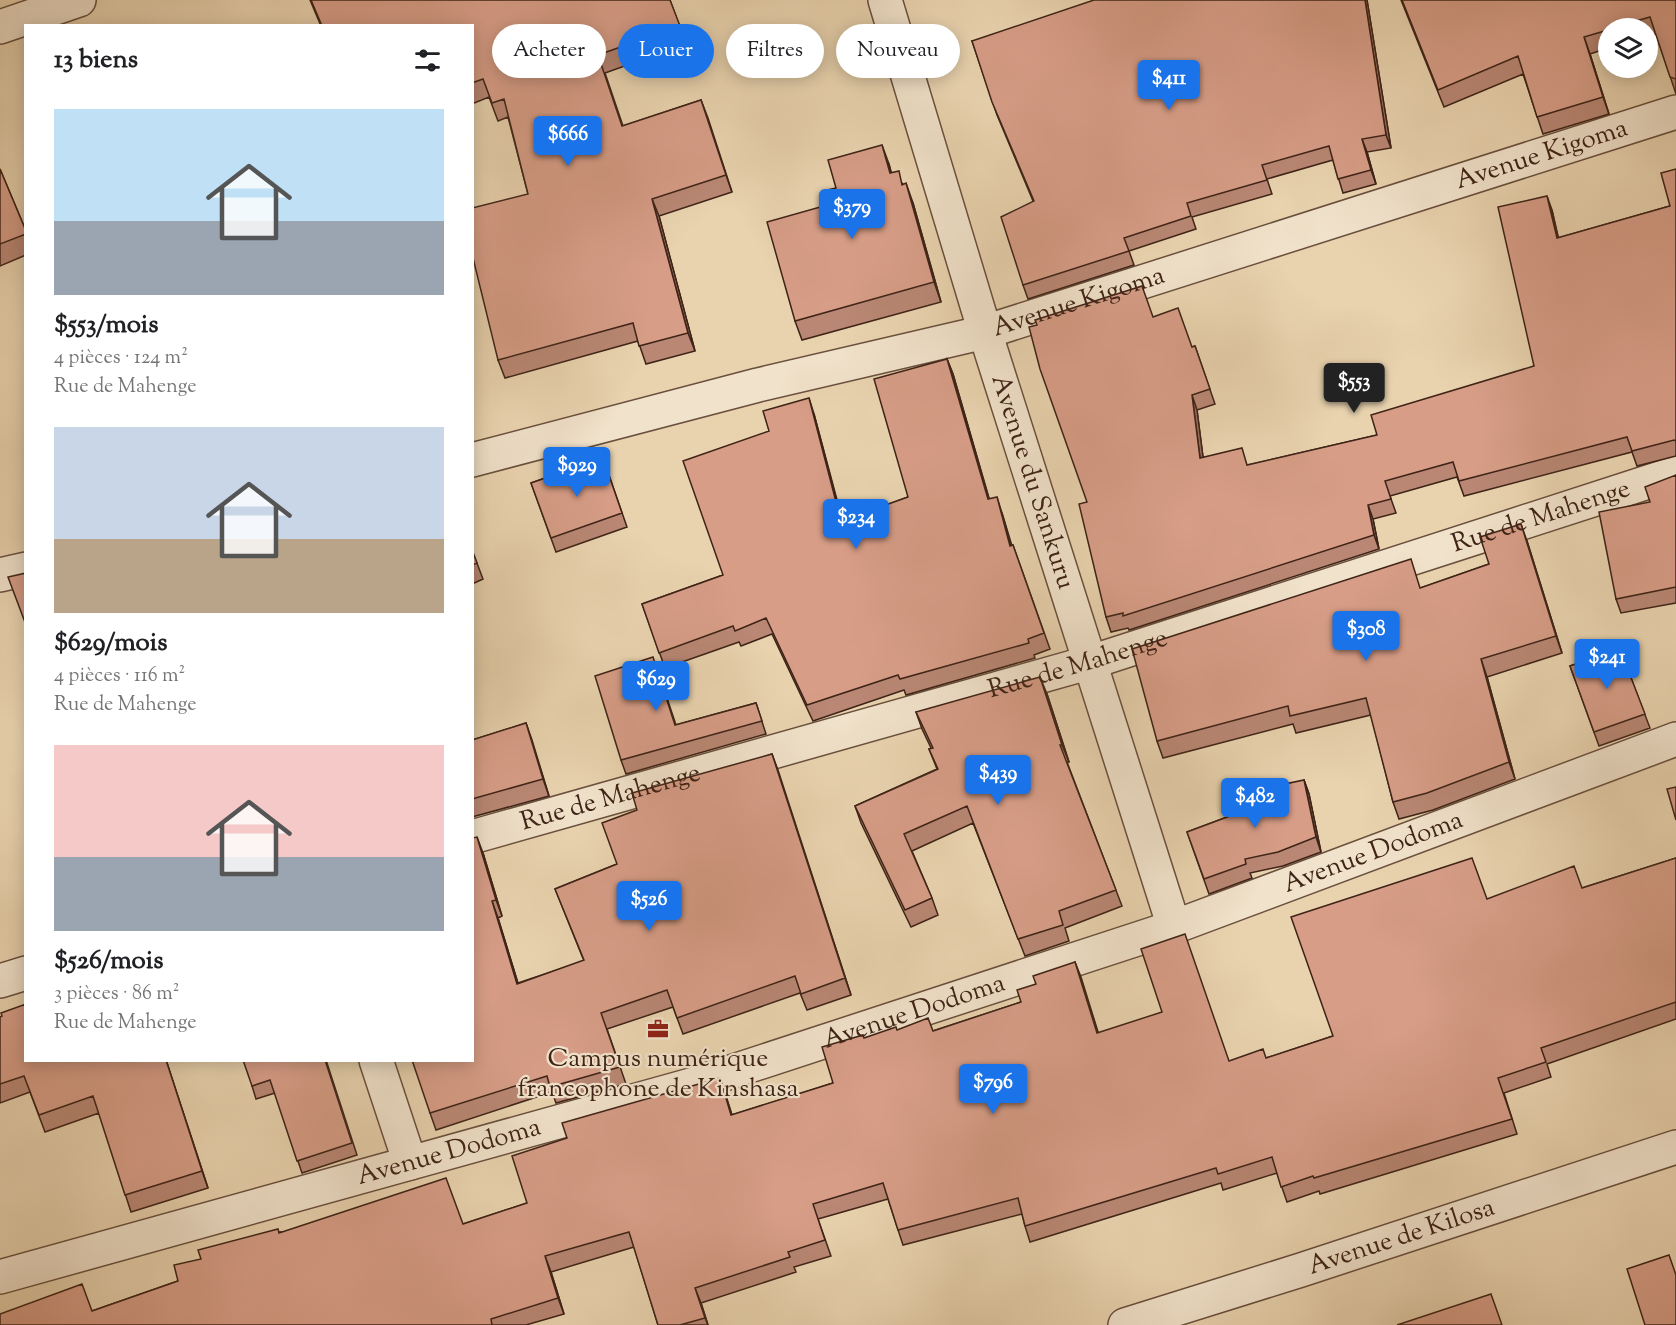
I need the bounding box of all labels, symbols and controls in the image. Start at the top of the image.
map controls [1598,18,1658,78]
button: layers [1598,18,1658,78]
chip: Acheter [492,24,606,78]
chip: Louer [618,24,714,78]
chip: Filtres [726,24,824,78]
chip: Nouveau [836,24,960,78]
text: 13 biens [54,42,138,79]
icon: filters [411,44,444,77]
pin: $411 [1133,60,1205,111]
text: $411 [1152,65,1186,94]
street label: Avenue Kigoma [1451,110,1633,200]
pin: $666 [532,116,604,167]
text: $666 [548,121,588,150]
icon: home [195,148,303,256]
pin: $379 [816,189,888,240]
text: $379 [833,194,871,223]
street label: Avenue Kigoma [988,257,1169,347]
text: $553/mois [54,307,158,344]
text: 4 pièces · 124 m² [54,344,188,373]
pin: $553 [1318,363,1390,414]
text: $553 [1338,368,1370,397]
street label: Avenue du Sankuru [981,370,1084,594]
text: Rue de Mahenge [54,373,197,402]
pin: $929 [541,447,613,498]
text: $929 [557,452,597,481]
icon: home [195,466,303,574]
street label: Rue de Mahenge [1447,471,1635,563]
pin: $234 [820,499,892,550]
text: $234 [837,504,875,533]
pin: $308 [1330,611,1402,662]
text: $308 [1346,616,1386,645]
street label: Rue de Mahenge [984,620,1172,709]
text: $629/mois [54,625,167,662]
pin: $241 [1571,639,1643,690]
text: $241 [1589,644,1625,673]
pin: $629 [620,661,692,712]
text: 4 pièces · 116 m² [54,662,185,691]
text: $629 [636,666,676,695]
text: Rue de Mahenge [54,691,197,720]
street label: Rue de Mahenge [516,755,705,841]
pin: $439 [962,755,1034,806]
text: $439 [979,760,1017,789]
pin: $482 [1219,778,1291,829]
text: $482 [1235,783,1275,812]
icon: home [195,784,303,892]
street label: Avenue Dodoma [1278,802,1468,903]
pin: $526 [613,881,685,932]
text: $526 [631,886,667,915]
text: $526/mois [54,943,163,980]
street label: Avenue Dodoma [818,965,1010,1059]
text: 3 pièces · 86 m² [54,980,180,1009]
text: Rue de Mahenge [54,1009,197,1038]
office icon: Campus numérique francophone de Kinshasa [646,1017,670,1041]
place label: Campus numérique francophone de Kinshasa [517,1041,799,1108]
pin: $796 [957,1064,1029,1115]
text: $796 [973,1069,1013,1098]
street label: Avenue Dodoma [353,1109,545,1195]
street label: Avenue de Kilosa [1303,1189,1499,1285]

